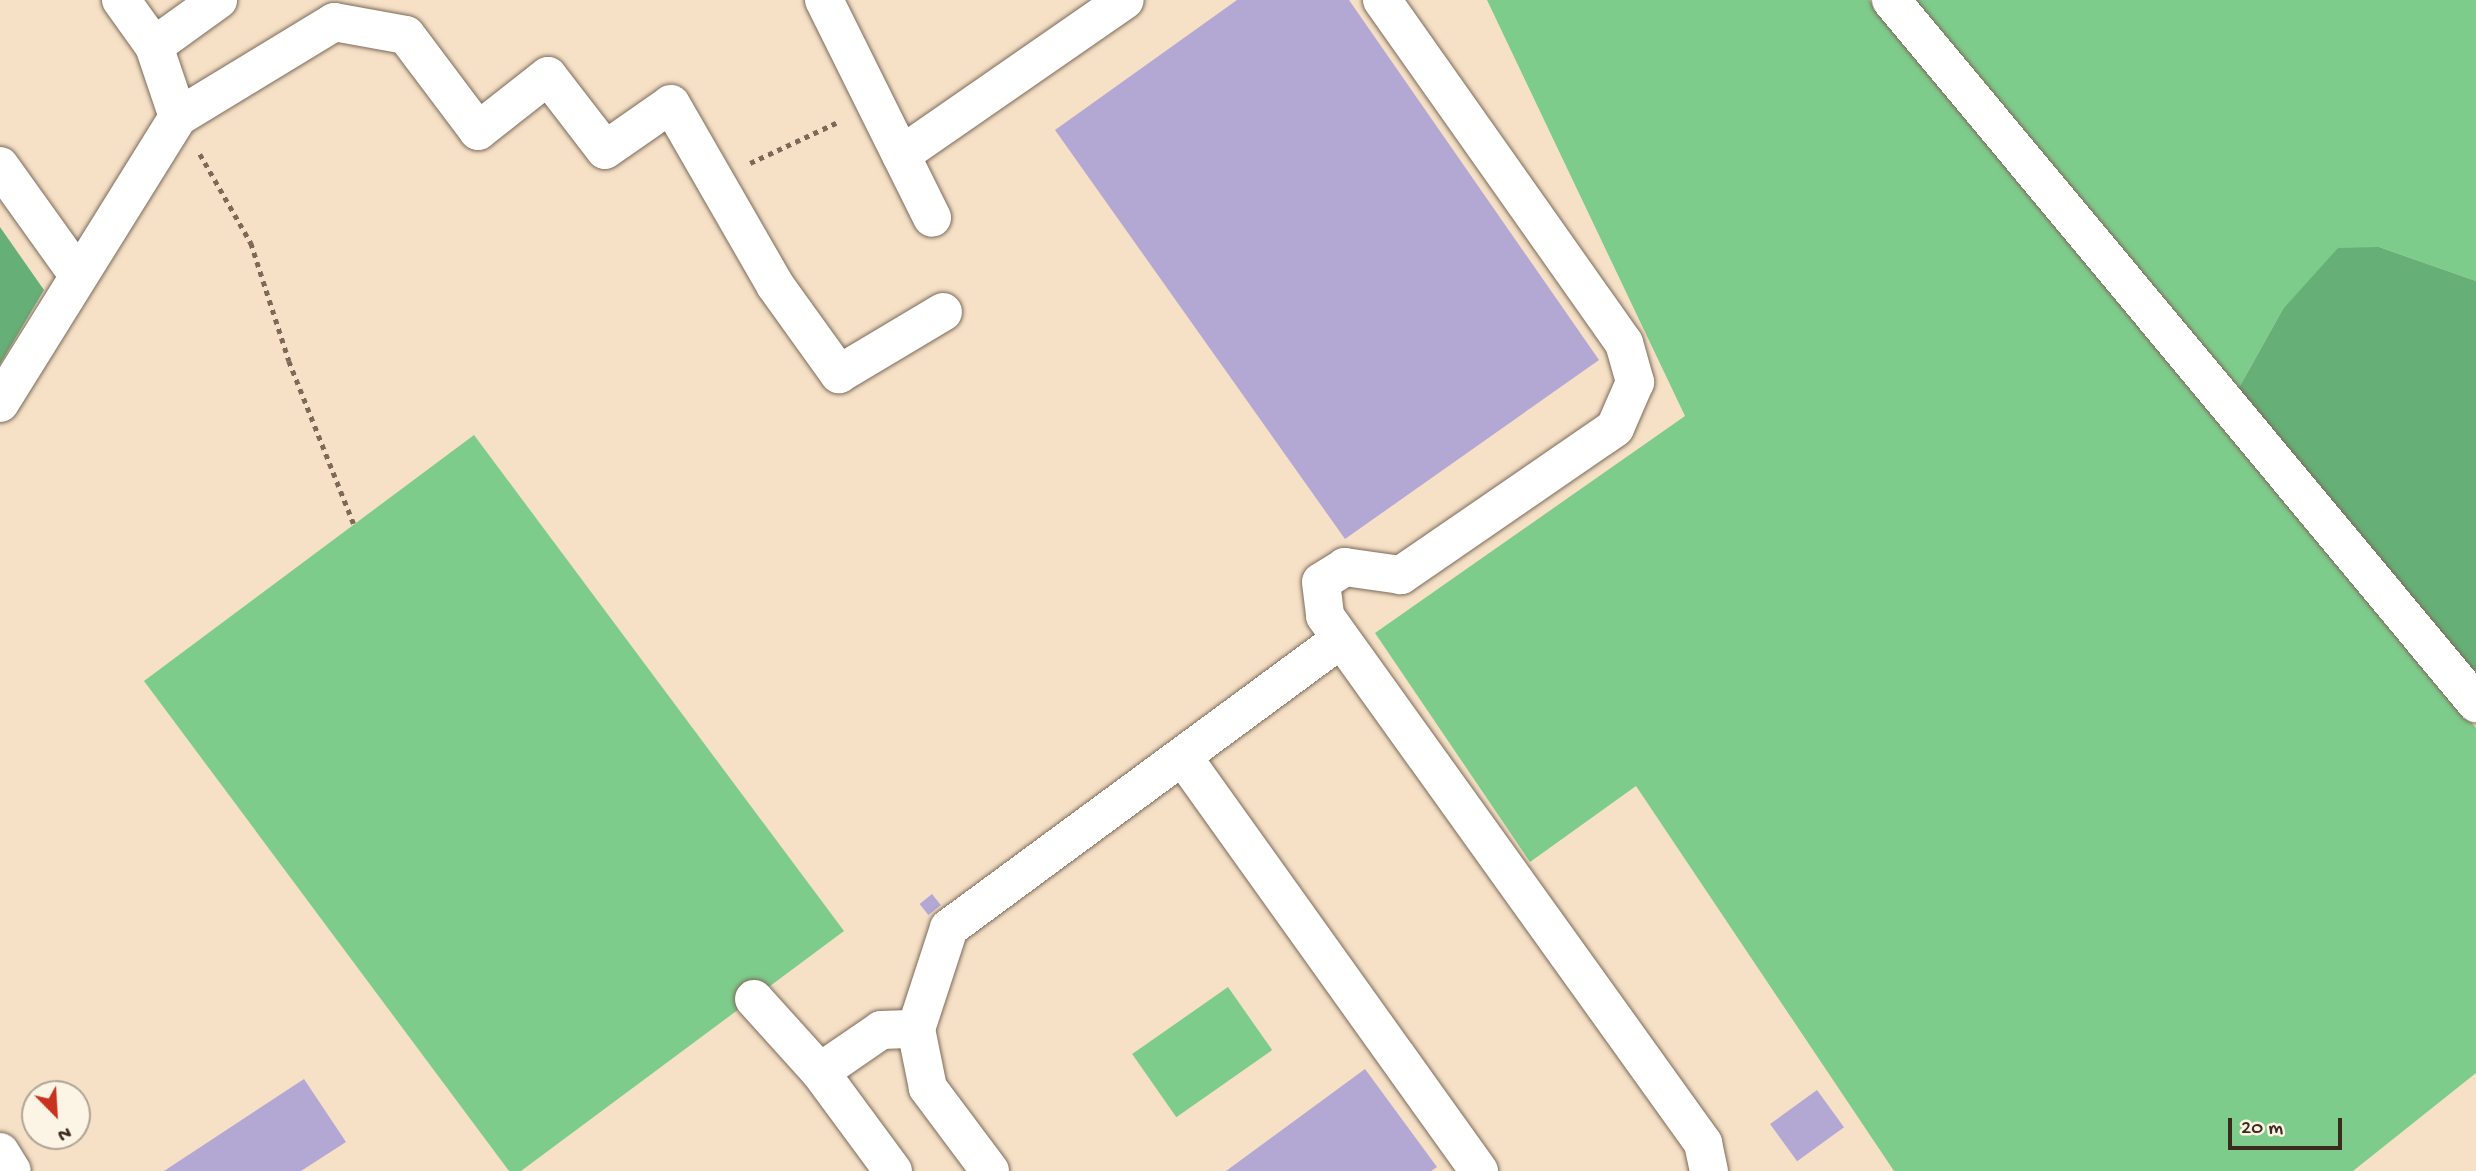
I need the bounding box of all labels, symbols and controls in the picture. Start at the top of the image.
north arrow [21,1080,91,1150]
scale bar [2231,1104,2345,1148]
text: 20 m [2241,1117,2283,1142]
text: N [54,1120,74,1146]

